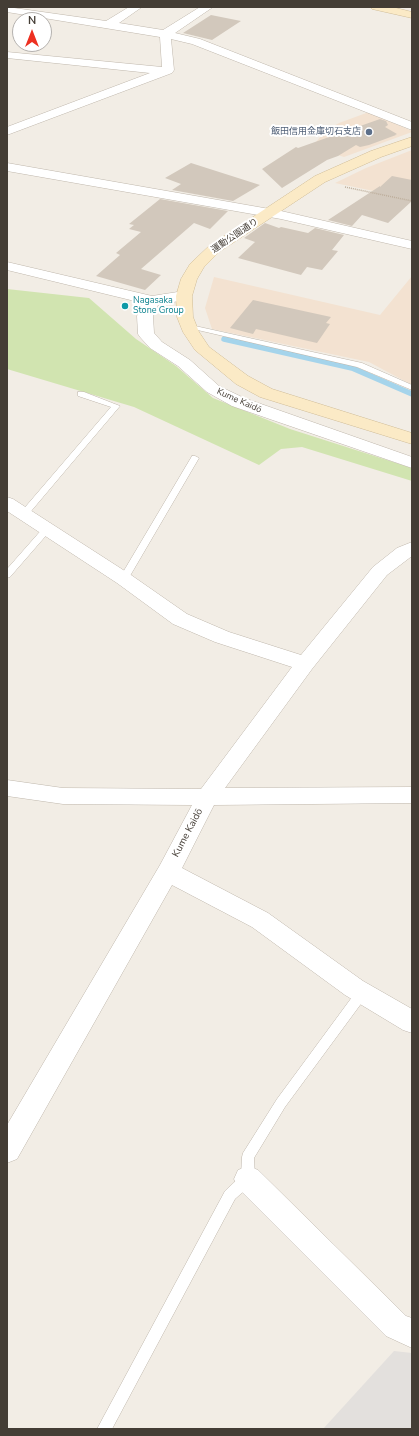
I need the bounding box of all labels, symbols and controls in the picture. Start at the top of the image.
north arrow [12,12,52,52]
text: N [28,13,36,28]
place label: 飯田信用金庫切石支店 [271,127,361,137]
marker: 飯田信用金庫切石支店 [364,127,374,137]
street label: 運動公園通り [210,216,260,256]
place label: Nagasaka Stone Group [133,296,184,317]
marker: Nagasaka Stone Group [120,301,130,311]
street label: Kume Kaidō [215,386,263,416]
street label: Kume Kaidō [170,807,206,859]

